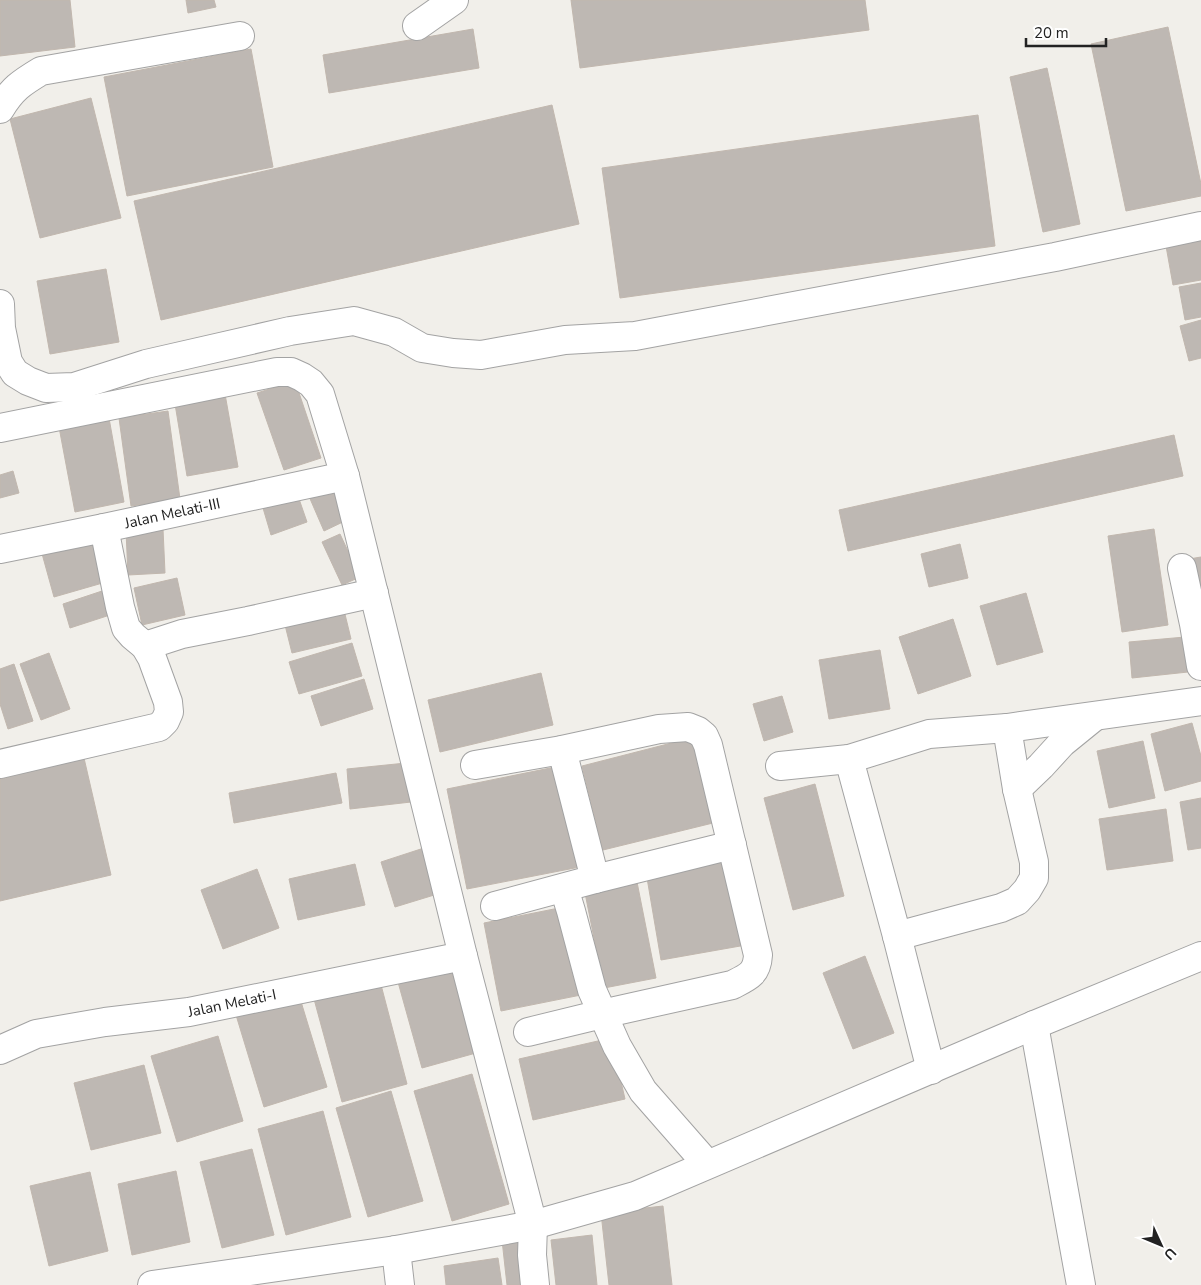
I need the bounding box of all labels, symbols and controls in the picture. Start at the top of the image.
scale bar [1026,15,1106,47]
text: 20 m [1034,23,1069,43]
street label: Jalan Melati-III [122,493,222,534]
street label: Jalan Melati-I [185,984,278,1022]
north arrow [1136,1220,1186,1270]
text: U [1160,1243,1180,1264]

